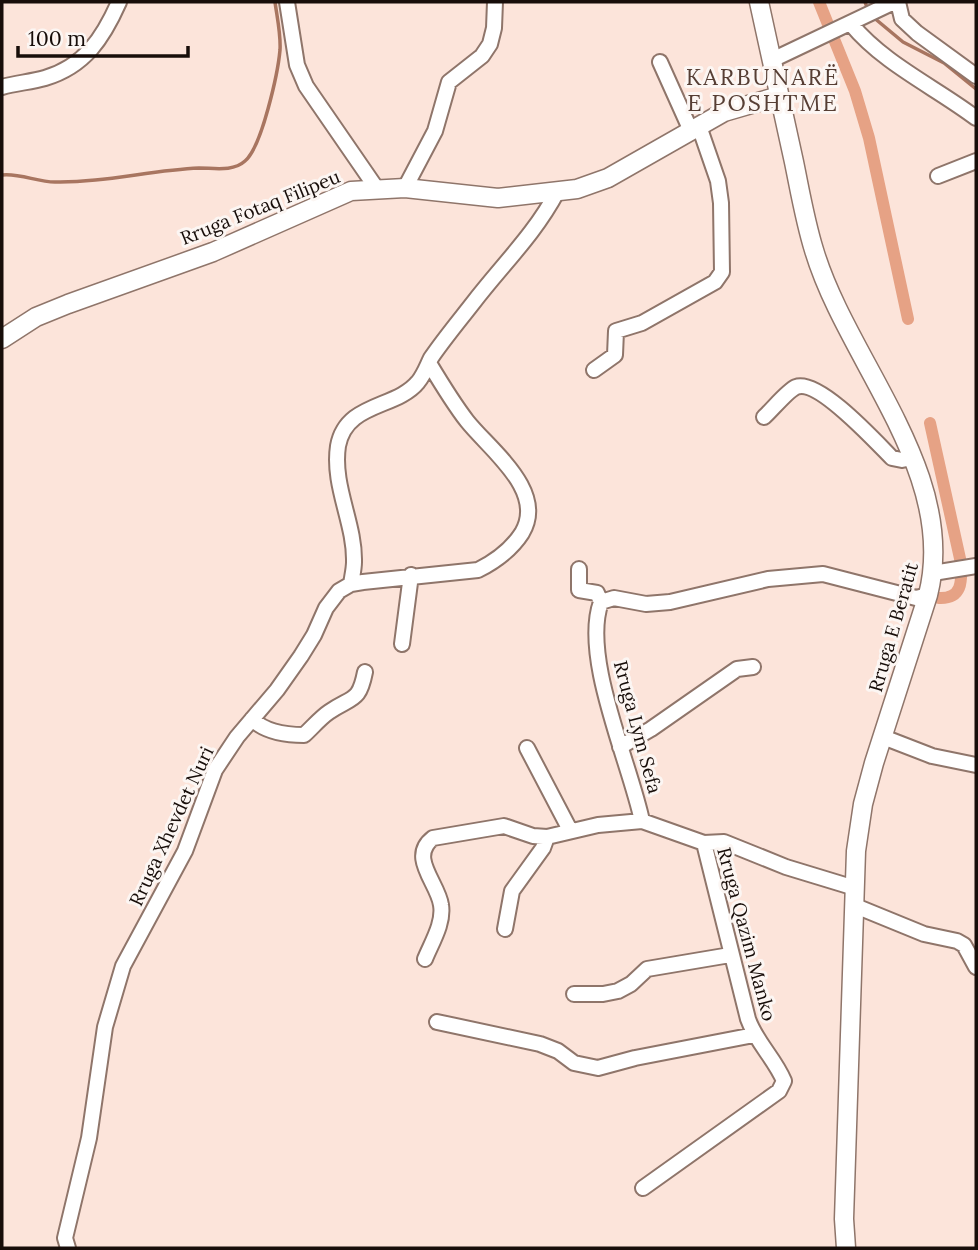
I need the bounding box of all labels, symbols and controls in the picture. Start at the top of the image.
scale bar [18,14,187,58]
text: 100 m [28,25,86,52]
district label: KARBUNARË E POSHTME [686,62,840,117]
street label: Rruga Fotaq Filipeu [177,164,343,250]
street label: Rruga E Beratit [863,559,923,695]
street label: Rruga Lym Sefa [609,658,667,796]
street label: Rruga Xhevdet Nuri [123,742,219,910]
street label: Rruga Qazim Manko [712,845,782,1023]

